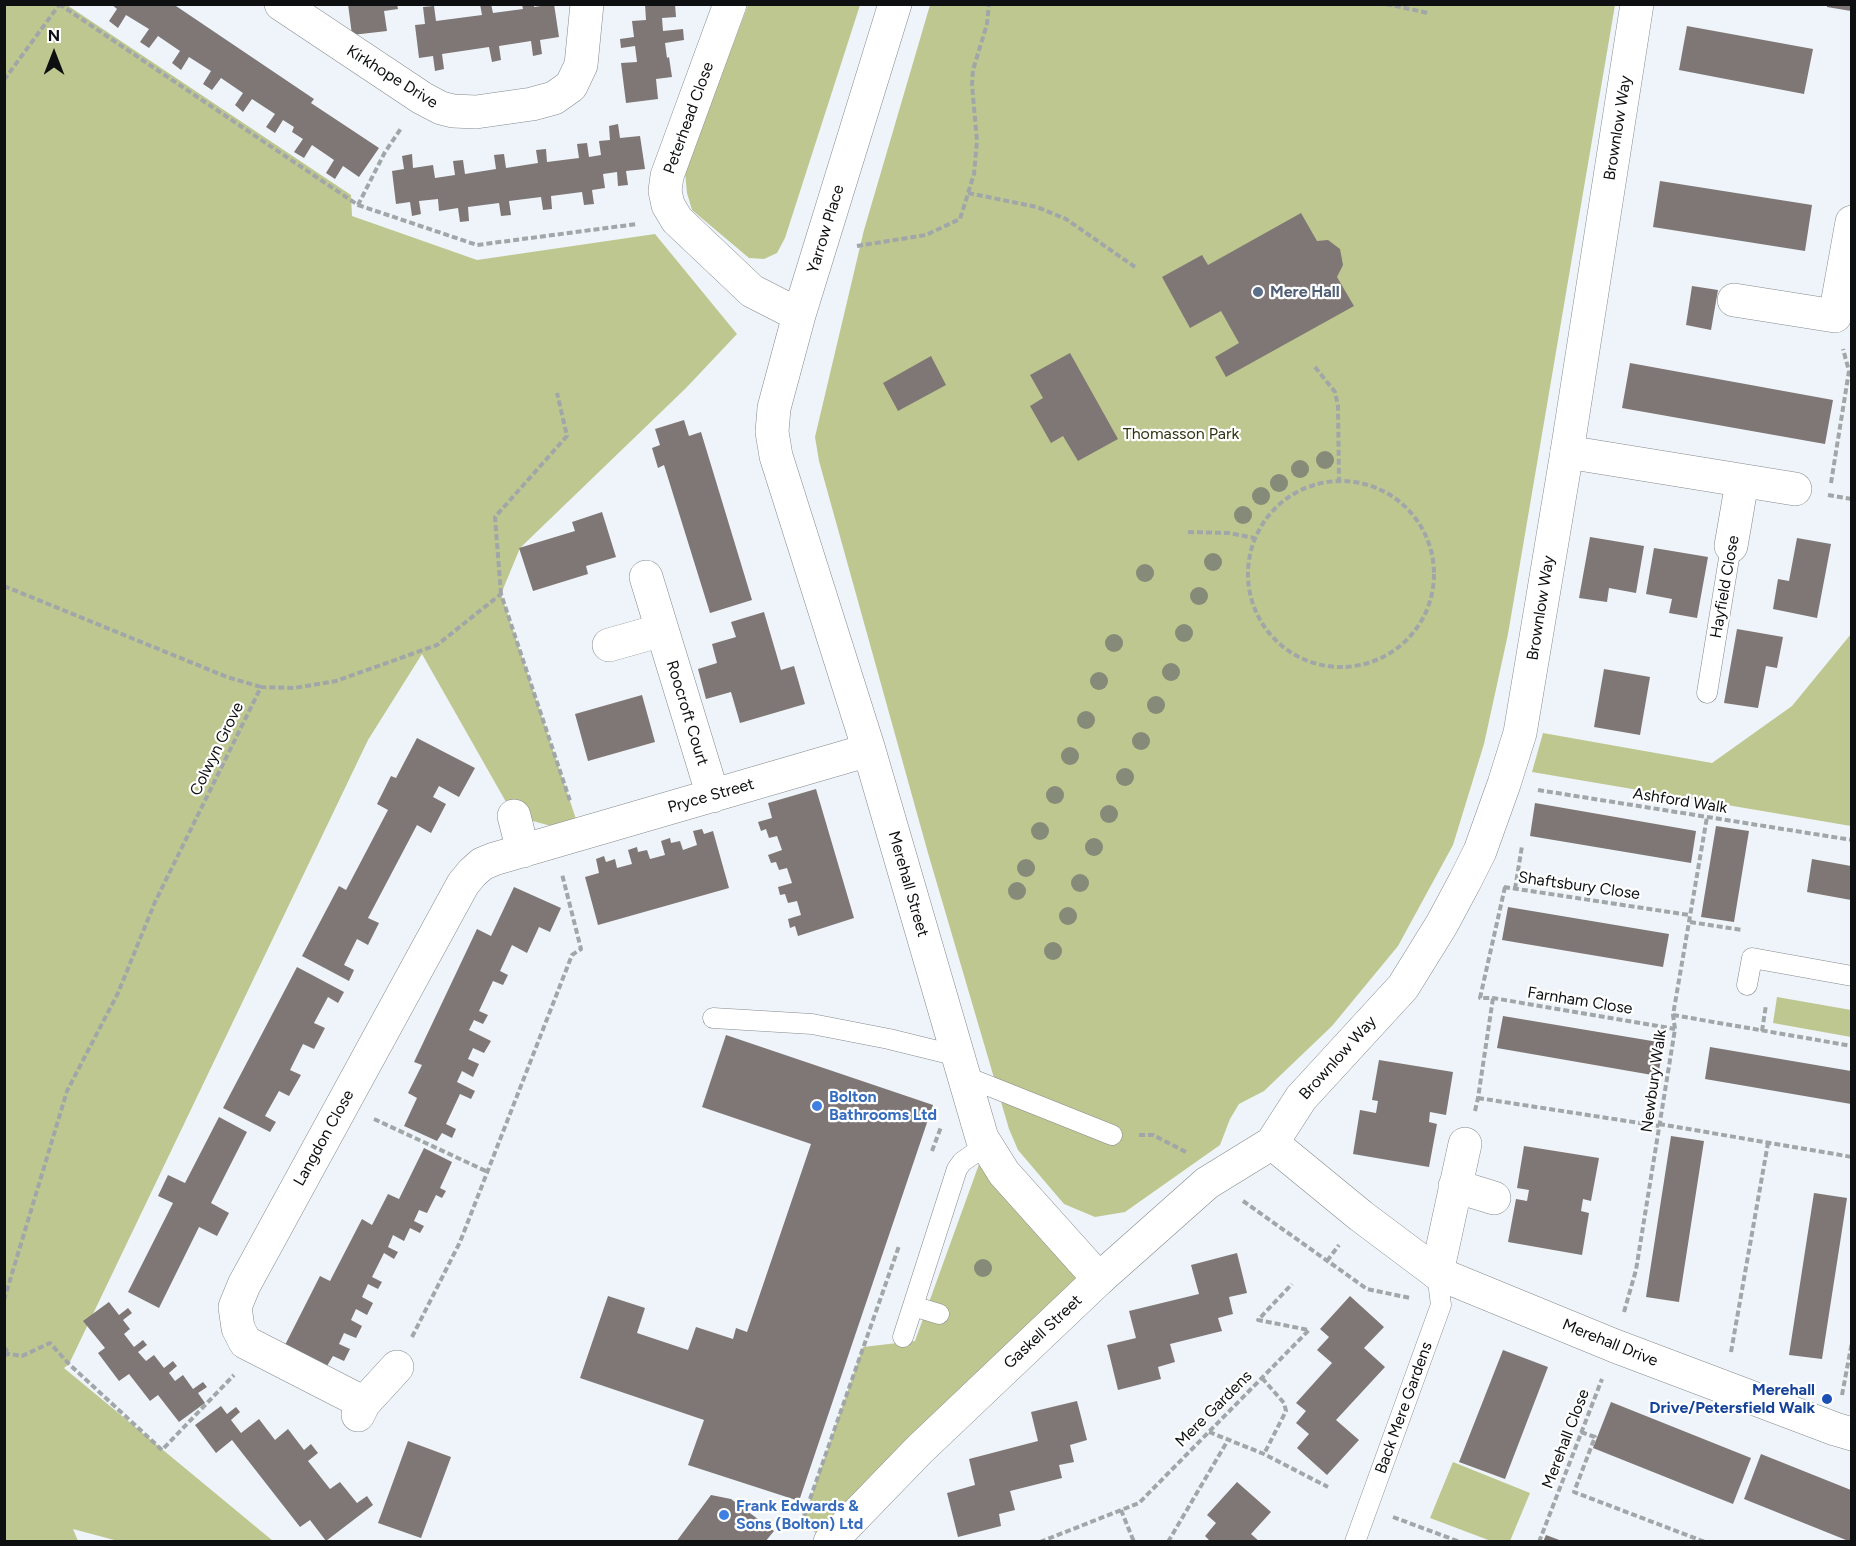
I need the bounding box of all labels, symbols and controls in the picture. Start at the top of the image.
north arrow [24,24,84,84]
text: N [48,26,60,45]
street label: Kirkhope Drive [343,41,441,113]
street label: Peterhead Close [660,59,718,177]
street label: Brownlow Way [1600,74,1636,182]
street label: Yarrow Place [803,182,849,276]
place label: Mere Hall [1270,282,1340,302]
marker: Mere Hall [1251,285,1265,299]
park label: Thomasson Park [1123,424,1239,444]
street label: Hayfield Close [1706,534,1744,640]
street label: Brownlow Way [1523,554,1559,662]
street label: Roocroft Court [662,658,712,768]
street label: Colwyn Grove [186,699,248,799]
street label: Pryce Street [666,775,756,817]
street label: Ashford Walk [1631,784,1729,818]
street label: Merehall Street [884,829,932,939]
street label: Shaftsbury Close [1517,868,1641,904]
street label: Farnham Close [1526,983,1634,1019]
street label: Brownlow Way [1295,1012,1381,1104]
street label: Newbury Walk [1637,1028,1671,1134]
street label: Langdon Close [290,1087,358,1189]
place label: Bolton Bathrooms Ltd [829,1087,937,1125]
marker: Bolton Bathrooms Ltd [810,1099,824,1113]
street label: Gaskell Street [1000,1291,1086,1373]
street label: Merehall Drive [1559,1315,1661,1371]
street label: Back Mere Gardens [1371,1339,1437,1477]
street label: Mere Gardens [1172,1367,1256,1451]
place label: Merehall Drive/Petersfield Walk [1649,1380,1815,1418]
street label: Merehall Close [1538,1387,1594,1491]
marker: Merehall Drive/Petersfield Walk [1820,1392,1834,1406]
place label: Frank Edwards & Sons (Bolton) Ltd [736,1496,863,1534]
marker: Frank Edwards & Sons (Bolton) Ltd [717,1508,731,1522]

